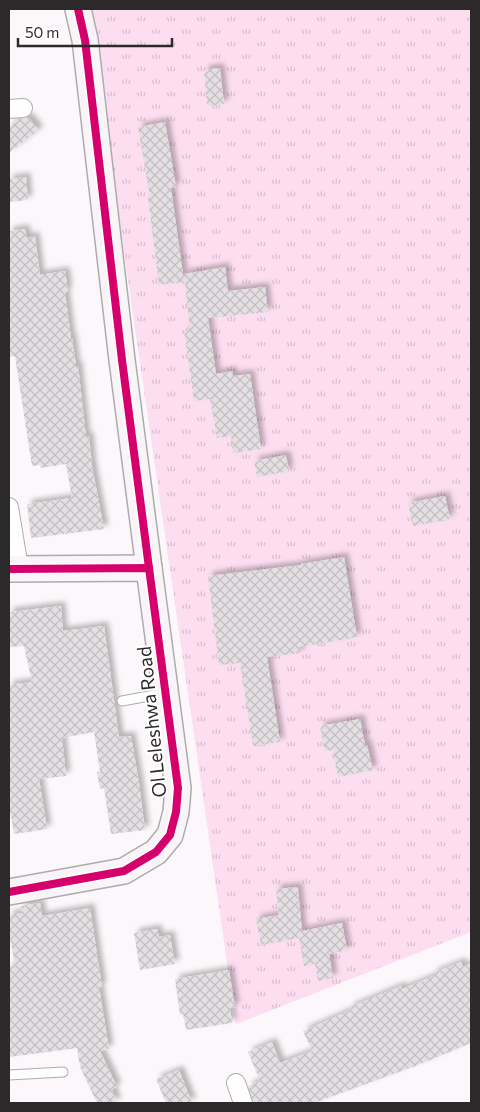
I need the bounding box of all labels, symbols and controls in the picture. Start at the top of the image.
scale bar [18,15,171,47]
text: 50 m [25,23,59,41]
street label: Ol Leleshwa Road [132,645,170,799]

